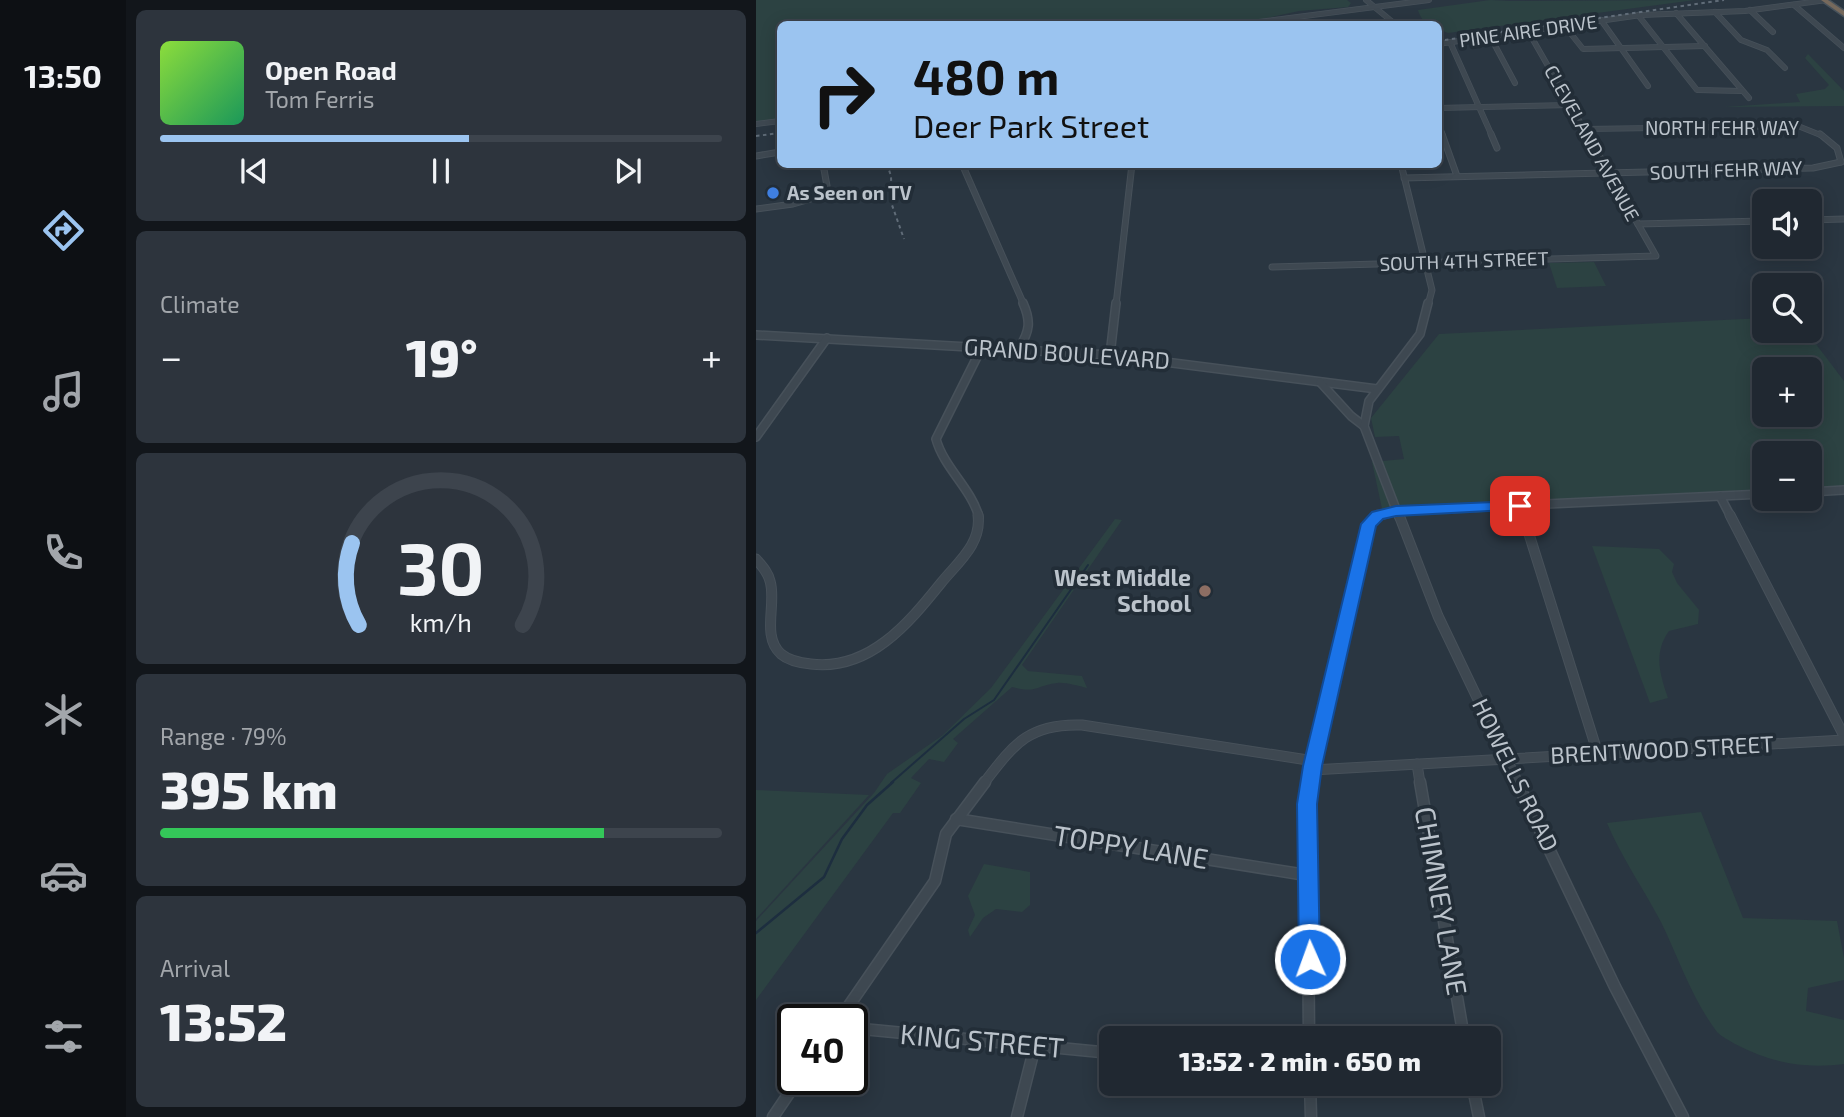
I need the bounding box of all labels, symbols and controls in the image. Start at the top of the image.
street label: PINE AIRE DRIVE [1458,9,1598,52]
text: 480 m [913,46,1059,105]
icon: right [798,49,889,140]
text: Open Road [265,54,397,85]
text: 13:50 [24,56,102,94]
street label: CLEVELAND AVENUE [1540,61,1645,225]
text: Tom Ferris [265,85,374,113]
text: Deer Park Street [913,106,1149,144]
street label: NORTH FEHR WAY [1645,116,1799,139]
icon: previous [235,152,273,190]
icon: pause [422,152,460,190]
icon: next [609,152,647,190]
street label: SOUTH FEHR WAY [1649,155,1803,184]
place label: As Seen on TV [787,181,912,204]
marker: As Seen on TV [765,185,781,201]
map controls [1752,189,1822,511]
button: sound [1752,189,1822,259]
icon: directions [39,206,88,255]
street label: SOUTH 4TH STREET [1379,246,1549,275]
button: search [1752,273,1822,343]
text: Climate [160,290,240,318]
text: 19° [406,325,478,387]
street label: GRAND BOULEVARD [963,332,1171,374]
text: − [160,333,182,379]
text: + [701,333,722,379]
button: + [1752,357,1822,427]
icon: music [39,367,88,416]
button: − [1752,441,1822,511]
pin [1490,476,1550,536]
icon: arrive [1501,487,1539,525]
text: 30 [397,522,485,610]
icon: phone [39,528,88,577]
place label: West Middle School [1054,563,1191,617]
marker: West Middle School [1197,583,1213,599]
text: km/h [410,606,472,636]
icon: climate [39,690,88,739]
street label: HOWELLS ROAD [1467,694,1565,855]
text: Range · 79% [160,722,286,750]
street label: BRENTWOOD STREET [1550,729,1774,769]
text: 395 km [160,757,338,819]
street label: CHIMNEY LANE [1409,804,1475,998]
street label: TOPPY LANE [1051,817,1211,875]
icon: car [39,851,88,900]
position arrow [1273,922,1347,996]
text: Arrival [160,954,230,982]
text: 13:52 [160,989,287,1051]
speed limit sign: 40 [777,1004,868,1095]
icon: filters [39,1012,88,1061]
street label: KING STREET [899,1016,1065,1064]
text: 13:52 · 2 min · 650 m [1179,1045,1421,1076]

